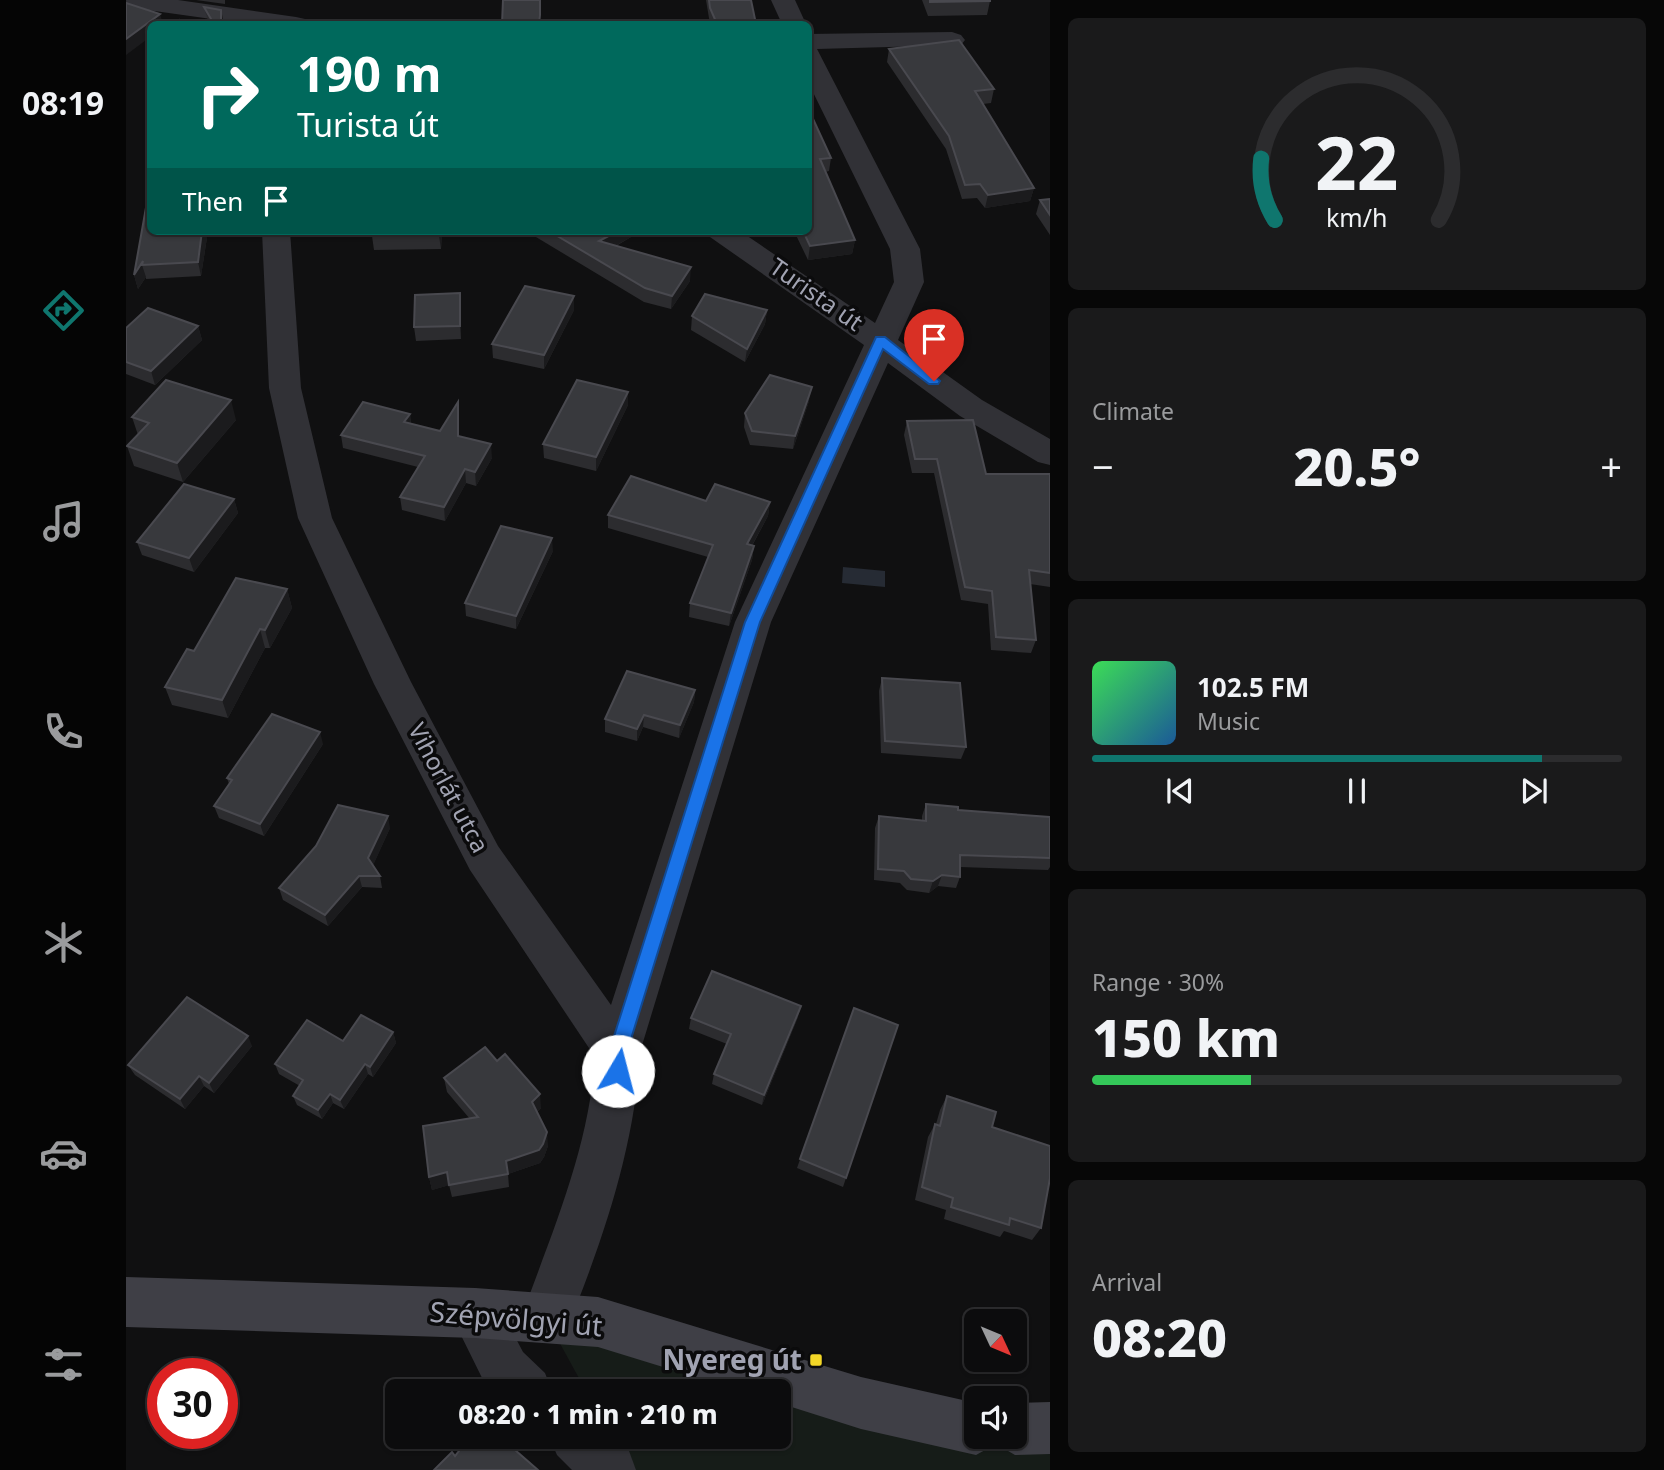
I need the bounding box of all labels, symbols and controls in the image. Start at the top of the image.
text: 190 m [297,40,442,106]
icon: right [182,49,273,140]
text: 08:19 [22,81,104,124]
text: Turista út [297,103,439,146]
text: 22 [1315,113,1399,212]
icon: arrive [257,182,295,220]
text: Then [182,183,243,219]
text: km/h [1326,200,1388,234]
street label: Turista út [764,250,870,338]
icon: directions [39,286,88,335]
pin [904,309,964,381]
icon: arrive [915,320,953,358]
text: Climate [1092,395,1174,427]
text: 20.5° [1294,430,1420,501]
text: − [1092,440,1114,492]
text: + [1600,440,1622,492]
icon: music [39,497,88,546]
text: 102.5 FM [1197,669,1309,705]
text: Music [1197,705,1260,737]
icon: phone [39,707,88,756]
street label: Vihorlát utca [401,716,497,858]
icon: previous [1161,772,1199,810]
icon: pause [1338,772,1376,810]
icon: next [1515,772,1553,810]
icon: climate [39,918,88,967]
text: Range · 30% [1092,966,1224,998]
text: 150 km [1092,1001,1280,1072]
position arrow [581,1034,655,1108]
icon: car [39,1129,88,1178]
text: Arrival [1092,1266,1162,1298]
street label: Szépvölgyi út [428,1292,604,1344]
text: 08:20 [1092,1301,1227,1372]
north arrow [964,1309,1027,1372]
map controls [964,1309,1027,1449]
icon: filters [39,1340,88,1389]
place label: Nyereg út [663,1340,802,1378]
marker: Nyereg út [808,1352,824,1368]
speed limit sign: 30 [147,1358,238,1449]
button: sound [964,1386,1027,1449]
text: 08:20 · 1 min · 210 m [458,1396,718,1432]

